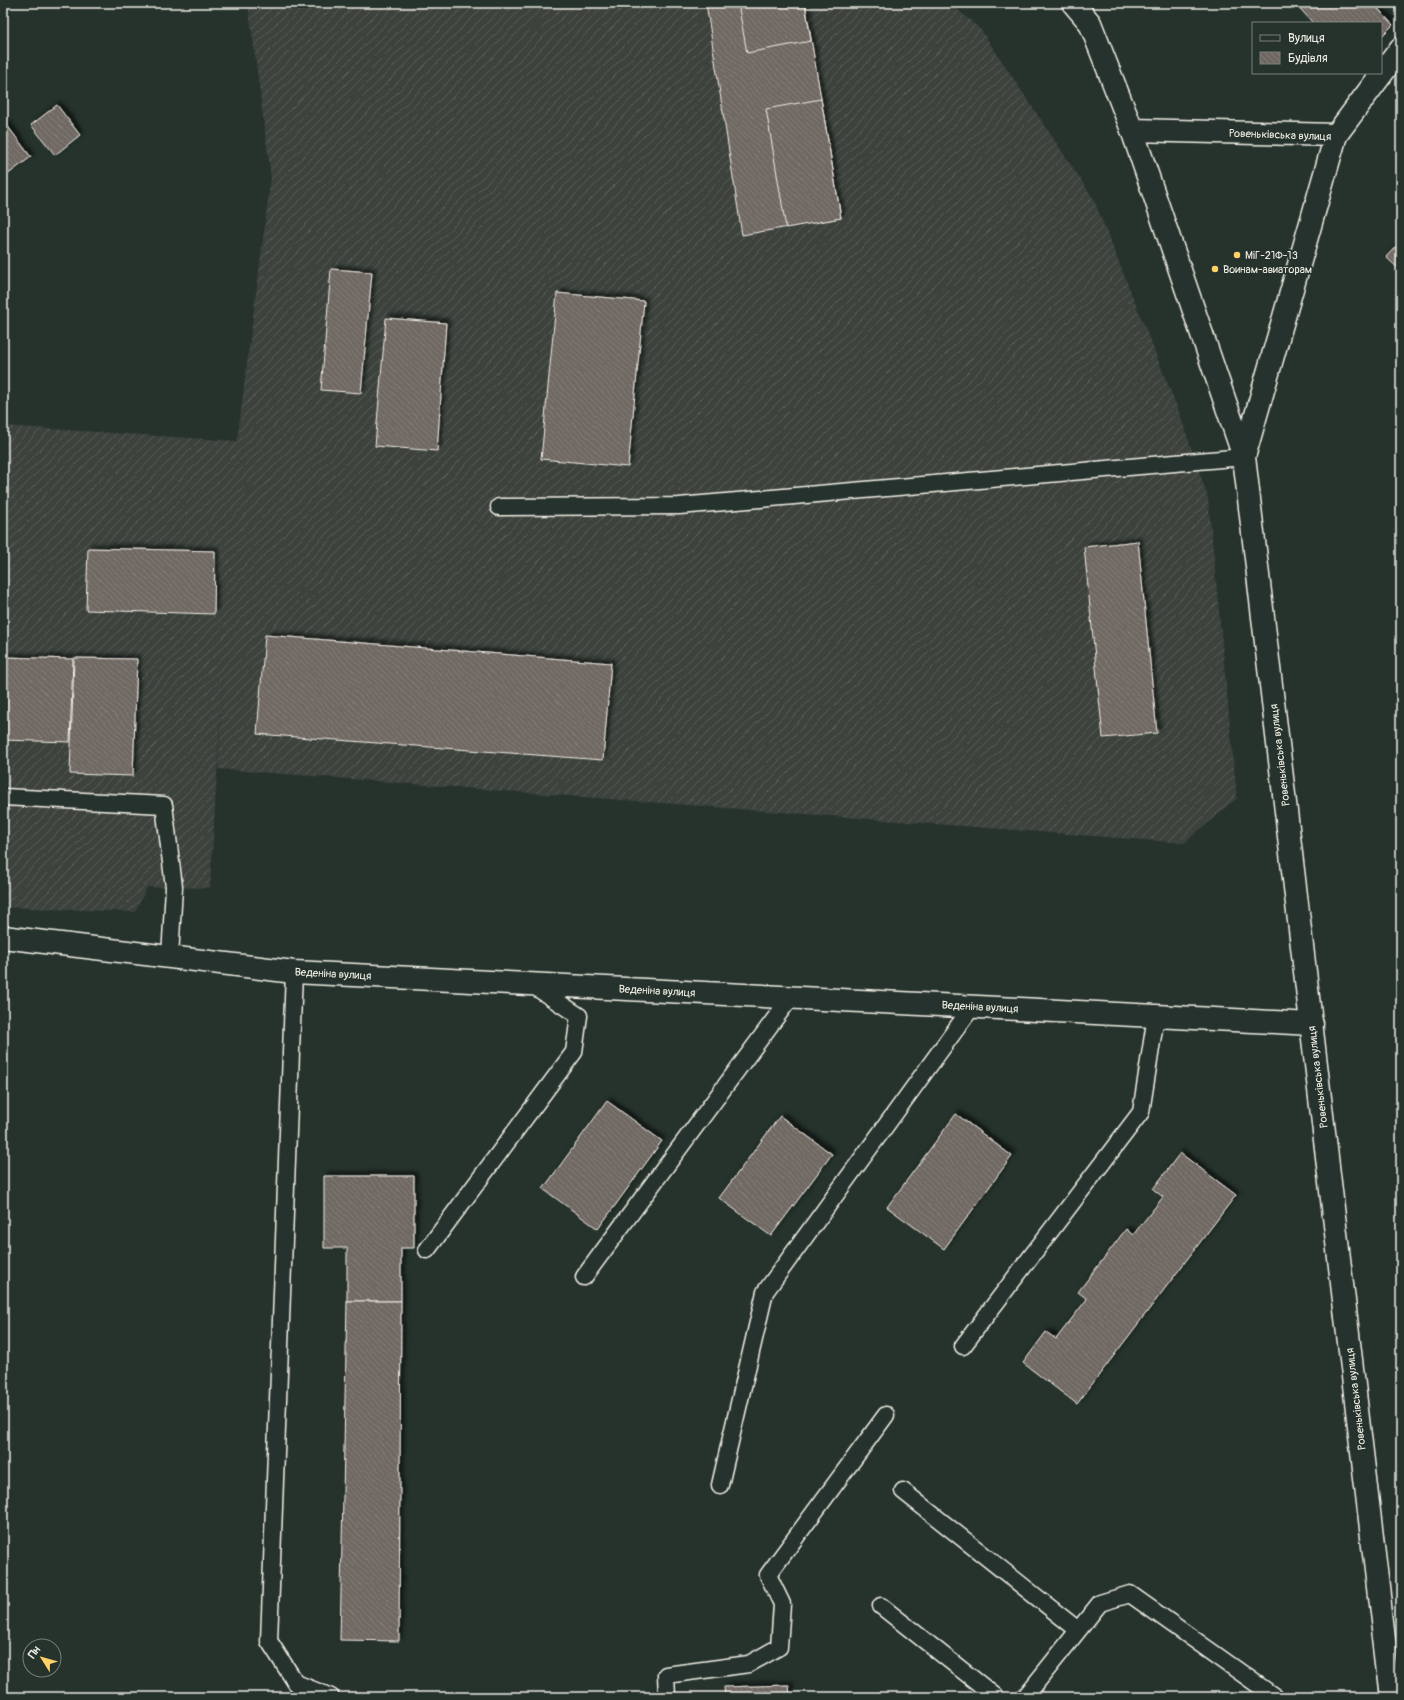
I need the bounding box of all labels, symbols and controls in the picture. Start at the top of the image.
legend [1252,22,1382,74]
text: Вулиця [1288,31,1325,46]
text: Будівля [1288,51,1328,66]
street label: Ровеньківська вулиця [1229,127,1331,143]
place label: МіГ-21Ф-13 [1245,249,1298,262]
marker: МіГ-21Ф-13 [1232,250,1242,260]
place label: Воинам-авиаторам [1223,263,1312,276]
marker: Воинам-авиаторам [1210,264,1220,274]
street label: Ровеньківська вулиця [1267,703,1293,807]
street label: Веденіна вулиця [294,965,372,983]
street label: Веденіна вулиця [618,982,696,1000]
street label: Веденіна вулиця [941,998,1019,1016]
street label: Ровеньківська вулиця [1305,1025,1331,1129]
street label: Ровеньківська вулиця [1343,1347,1369,1451]
north arrow [22,1638,62,1678]
text: Пн [26,1643,44,1661]

